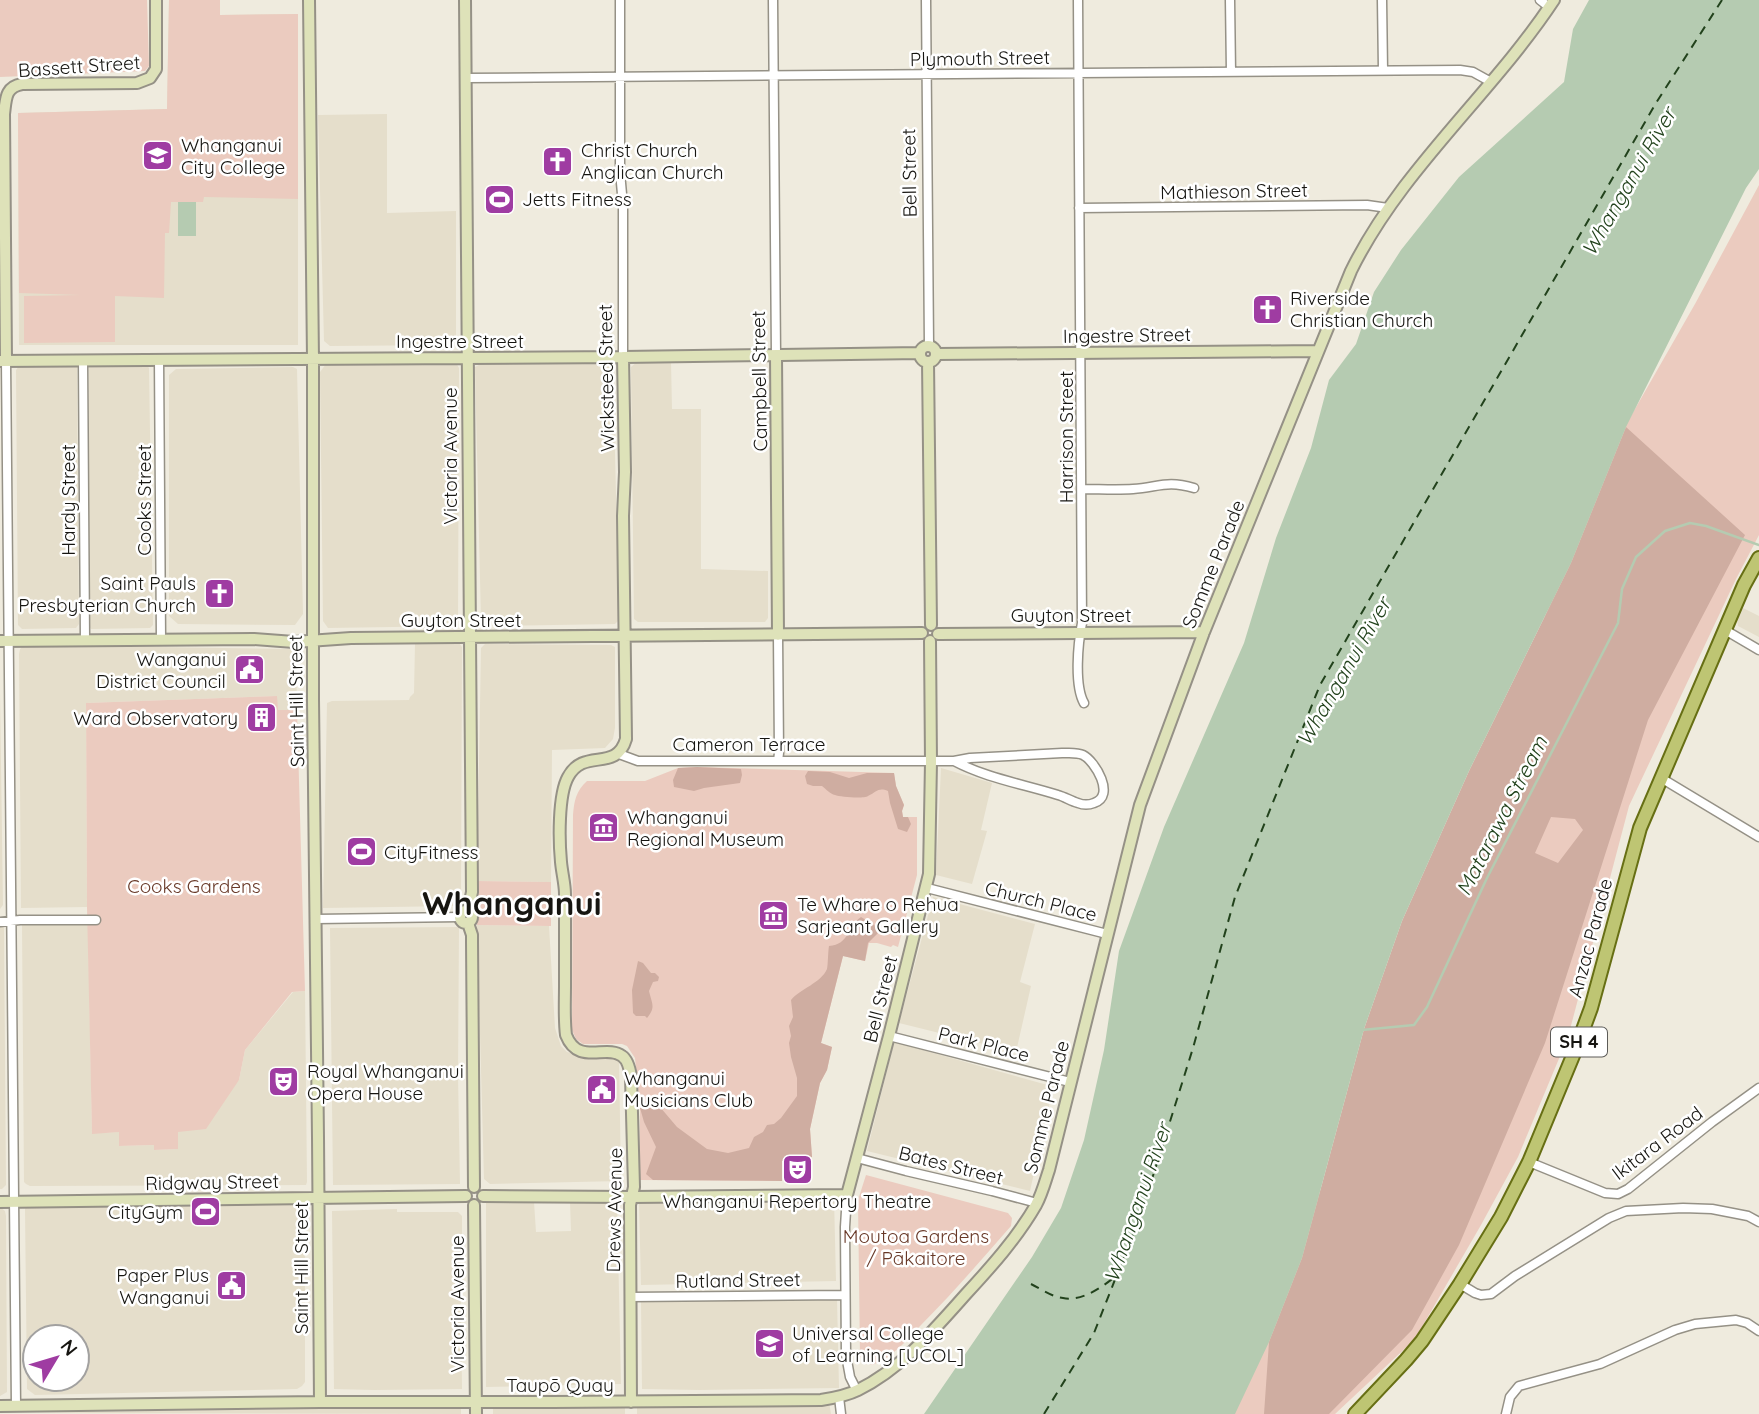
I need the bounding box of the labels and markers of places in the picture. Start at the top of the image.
place label: Whanganui City College [181,133,285,179]
place label: Christ Church Anglican Church [581,138,724,184]
school or university icon: Whanganui City College [141,139,175,173]
church icon: Christ Church Anglican Church [541,144,575,178]
sports icon: Jetts Fitness [482,182,516,216]
place label: Jetts Fitness [522,187,632,211]
place label: Riverside Christian Church [1290,286,1433,332]
church icon: Riverside Christian Church [1250,292,1284,326]
place label: Saint Pauls Presbyterian Church [18,571,196,617]
church icon: Saint Pauls Presbyterian Church [202,577,236,611]
place label: Wanganui District Council [96,647,226,693]
public building icon: Wanganui District Council [232,653,266,687]
building icon: Ward Observatory [244,701,278,735]
place label: Ward Observatory [73,706,238,730]
place label: Whanganui Regional Museum [627,805,784,851]
museum icon: Whanganui Regional Museum [587,811,621,845]
sports icon: CityFitness [344,835,378,869]
place label: CityFitness [384,840,479,864]
place label: Te Whare o Rehua Sarjeant Gallery [797,892,959,938]
museum icon: Te Whare o Rehua Sarjeant Gallery [757,898,791,932]
place label: Royal Whanganui Opera House [307,1059,464,1105]
theatre icon: Royal Whanganui Opera House [267,1065,301,1099]
place label: Whanganui Musicians Club [624,1066,753,1112]
public building icon: Whanganui Musicians Club [584,1072,618,1106]
theatre icon: Whanganui Repertory Theatre [780,1153,814,1187]
place label: Whanganui Repertory Theatre [663,1189,931,1213]
sports icon: CityGym [189,1195,223,1229]
place label: CityGym [108,1200,183,1224]
place label: Paper Plus Wanganui [116,1263,209,1309]
public building icon: Paper Plus Wanganui [215,1269,249,1303]
place label: Universal College of Learning [UCOL] [792,1321,964,1367]
school or university icon: Universal College of Learning [UCOL] [752,1327,786,1361]

